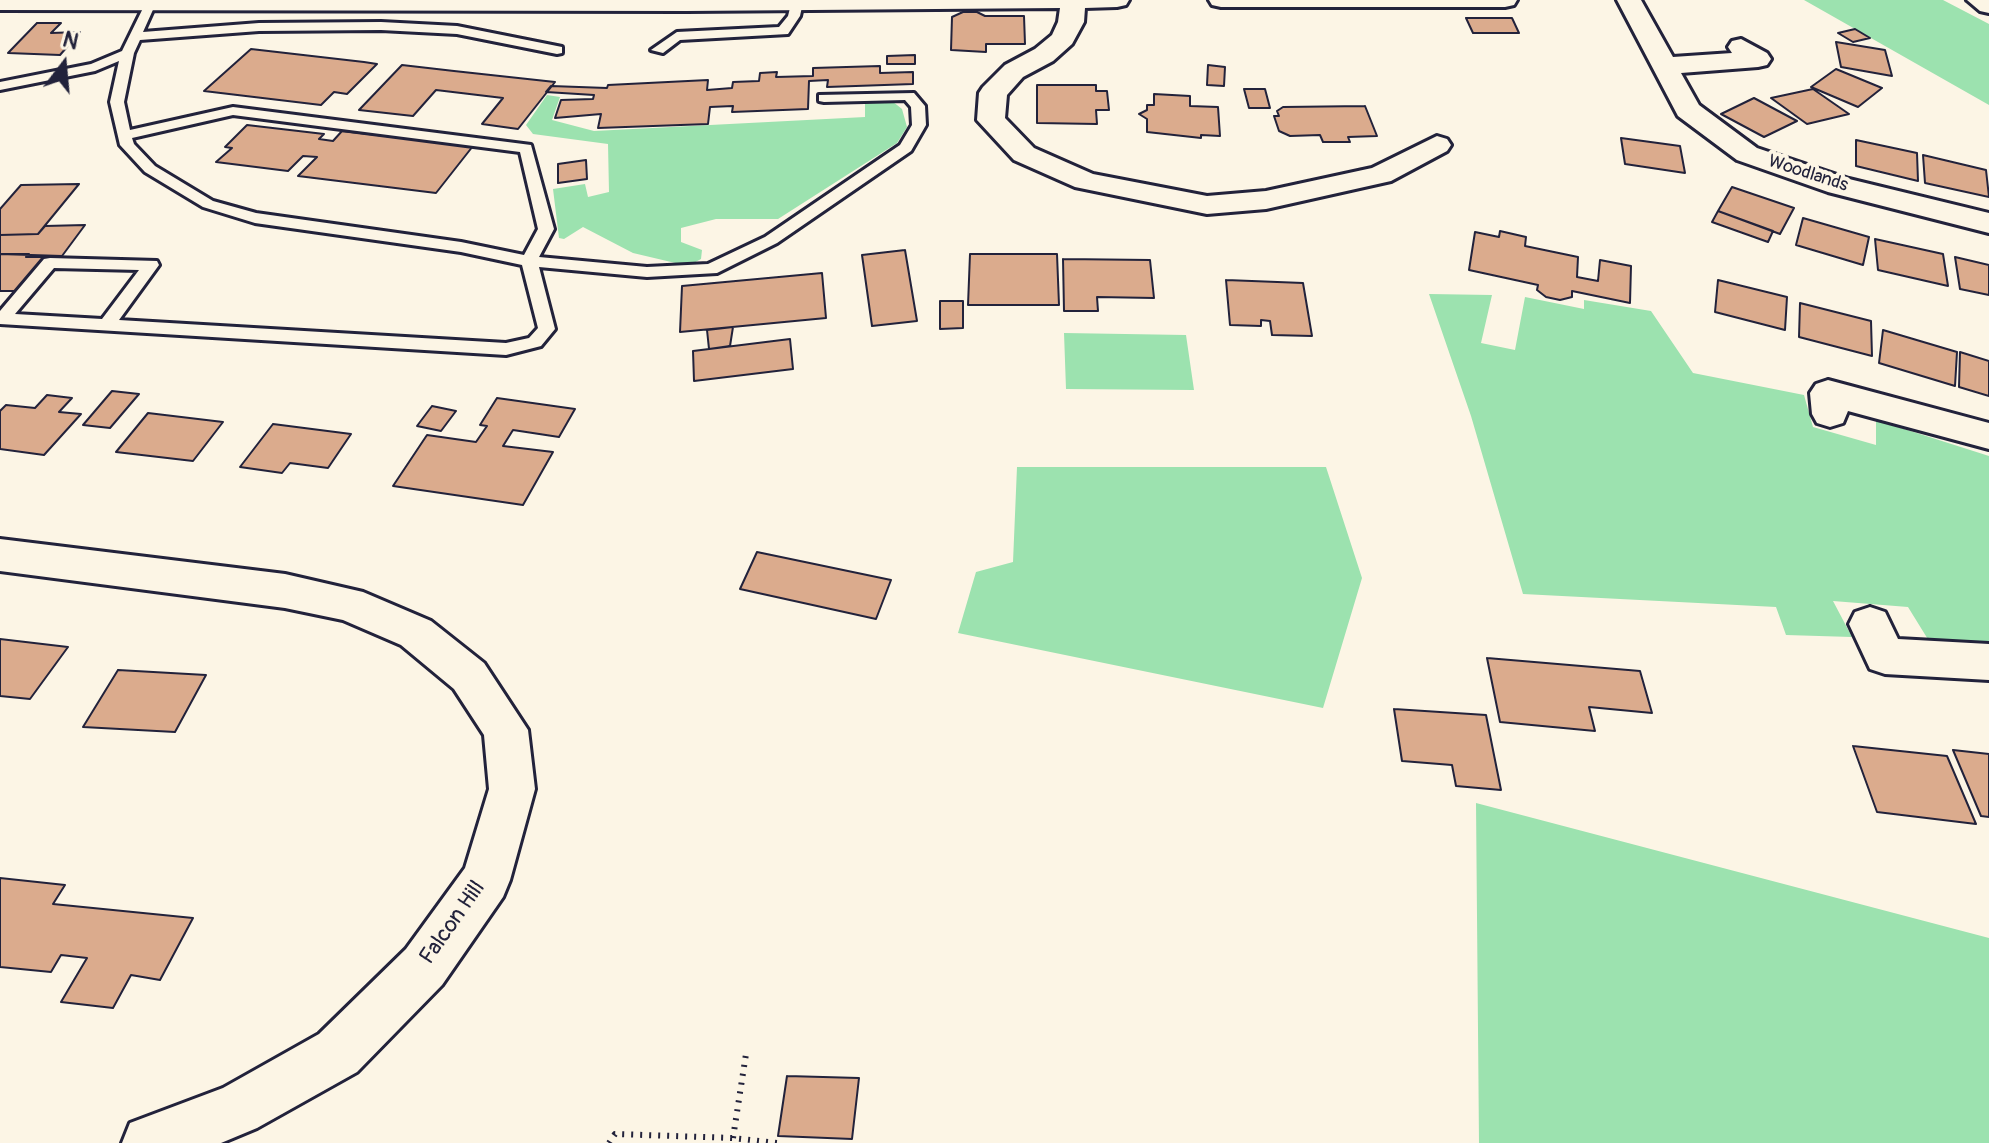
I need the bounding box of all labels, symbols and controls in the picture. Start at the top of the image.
north arrow [24,24,104,104]
text: N [60,25,82,56]
street label: Woodlands [1765,151,1851,197]
street label: Falcon Hill [415,876,491,970]

